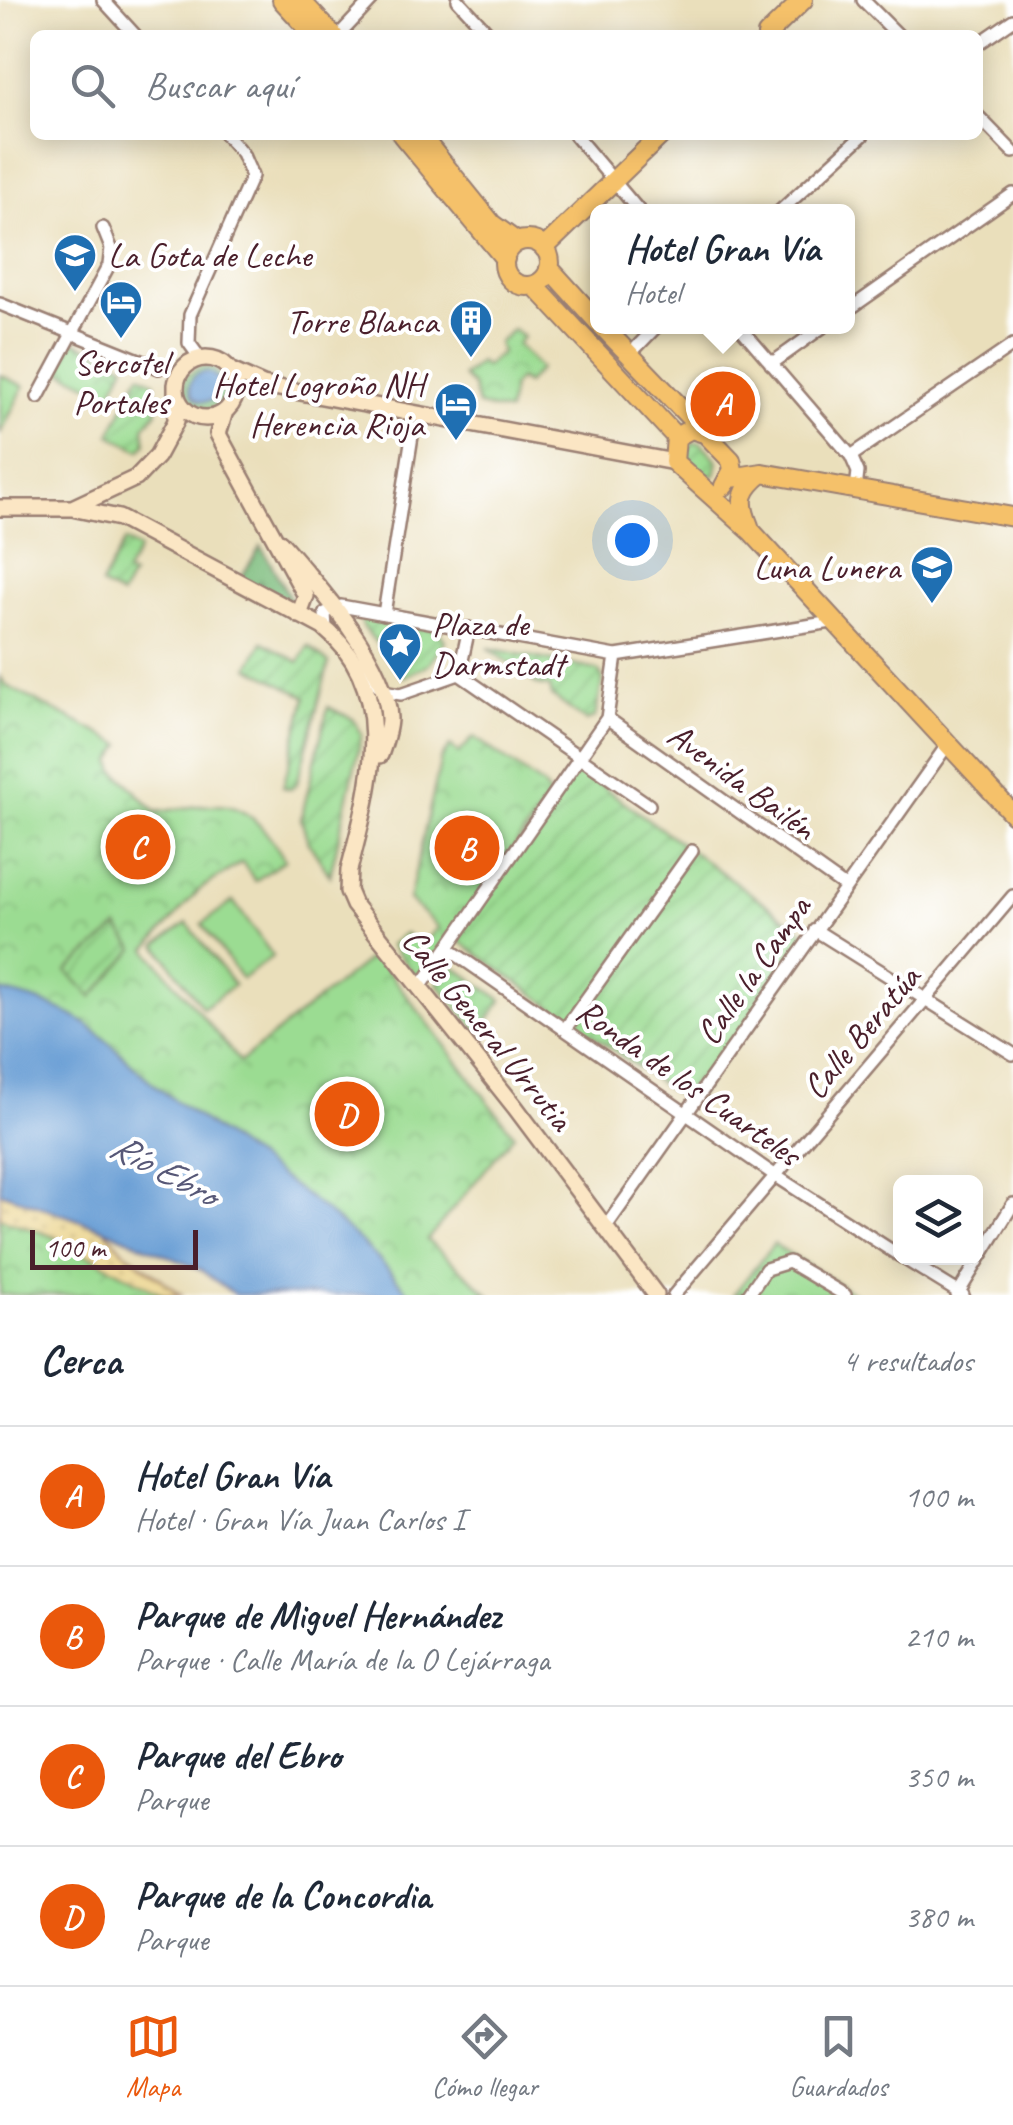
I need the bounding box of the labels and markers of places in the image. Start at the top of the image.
school or university icon: La Gota de Leche [52,232,98,293]
place label: La Gota de Leche [108,233,314,278]
hotel icon: Sercotel Portales [98,279,144,340]
building icon: Torre Blanca [448,298,494,359]
place label: Torre Blanca [286,299,441,344]
place label: Sercotel Portales [74,340,174,425]
place label: Hotel Logroño NH Herencia Rioja [213,362,429,447]
pin: A [690,366,756,442]
hotel icon: Hotel Logroño NH Herencia Rioja [433,381,479,442]
school or university icon: Luna Lunera [909,544,955,605]
place label: Luna Lunera [754,545,902,590]
place label: Plaza de Darmstadt [432,602,569,687]
place icon: Plaza de Darmstadt [377,621,423,682]
pin: C [106,810,170,884]
pin: B [434,810,500,886]
pin: D [314,1076,380,1152]

